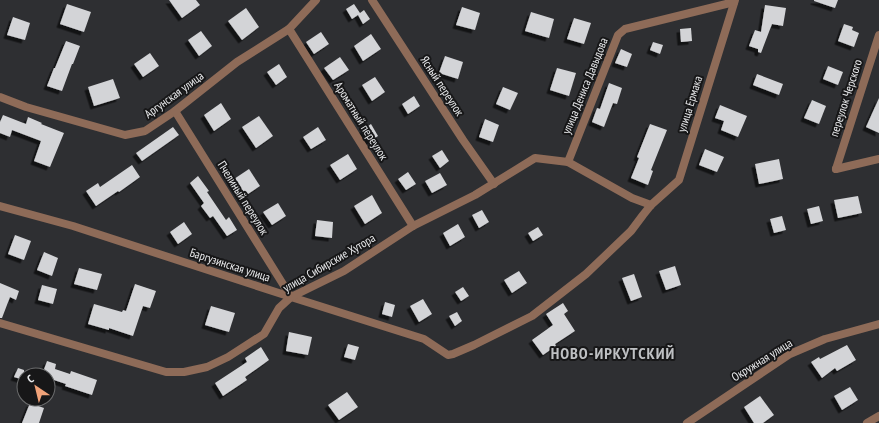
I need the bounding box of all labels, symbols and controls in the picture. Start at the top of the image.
street label: улица Дениса Давыдова [558,35,611,136]
street label: Ясный переулок [417,53,468,119]
street label: переулок Черского [826,57,865,138]
street label: Аргунская улица [141,68,206,121]
street label: улица Ермака [674,74,705,134]
street label: Ароматный переулок [331,79,392,163]
street label: Пчелиный переулок [215,158,272,238]
street label: улица Сибирские Хутора [280,230,378,295]
street label: Баргузинская улица [188,244,272,285]
street label: Окружная улица [728,335,795,384]
district label: НОВО-ИРКУТСКИЙ [551,343,675,363]
north arrow [16,367,56,407]
text: С [24,372,36,386]

